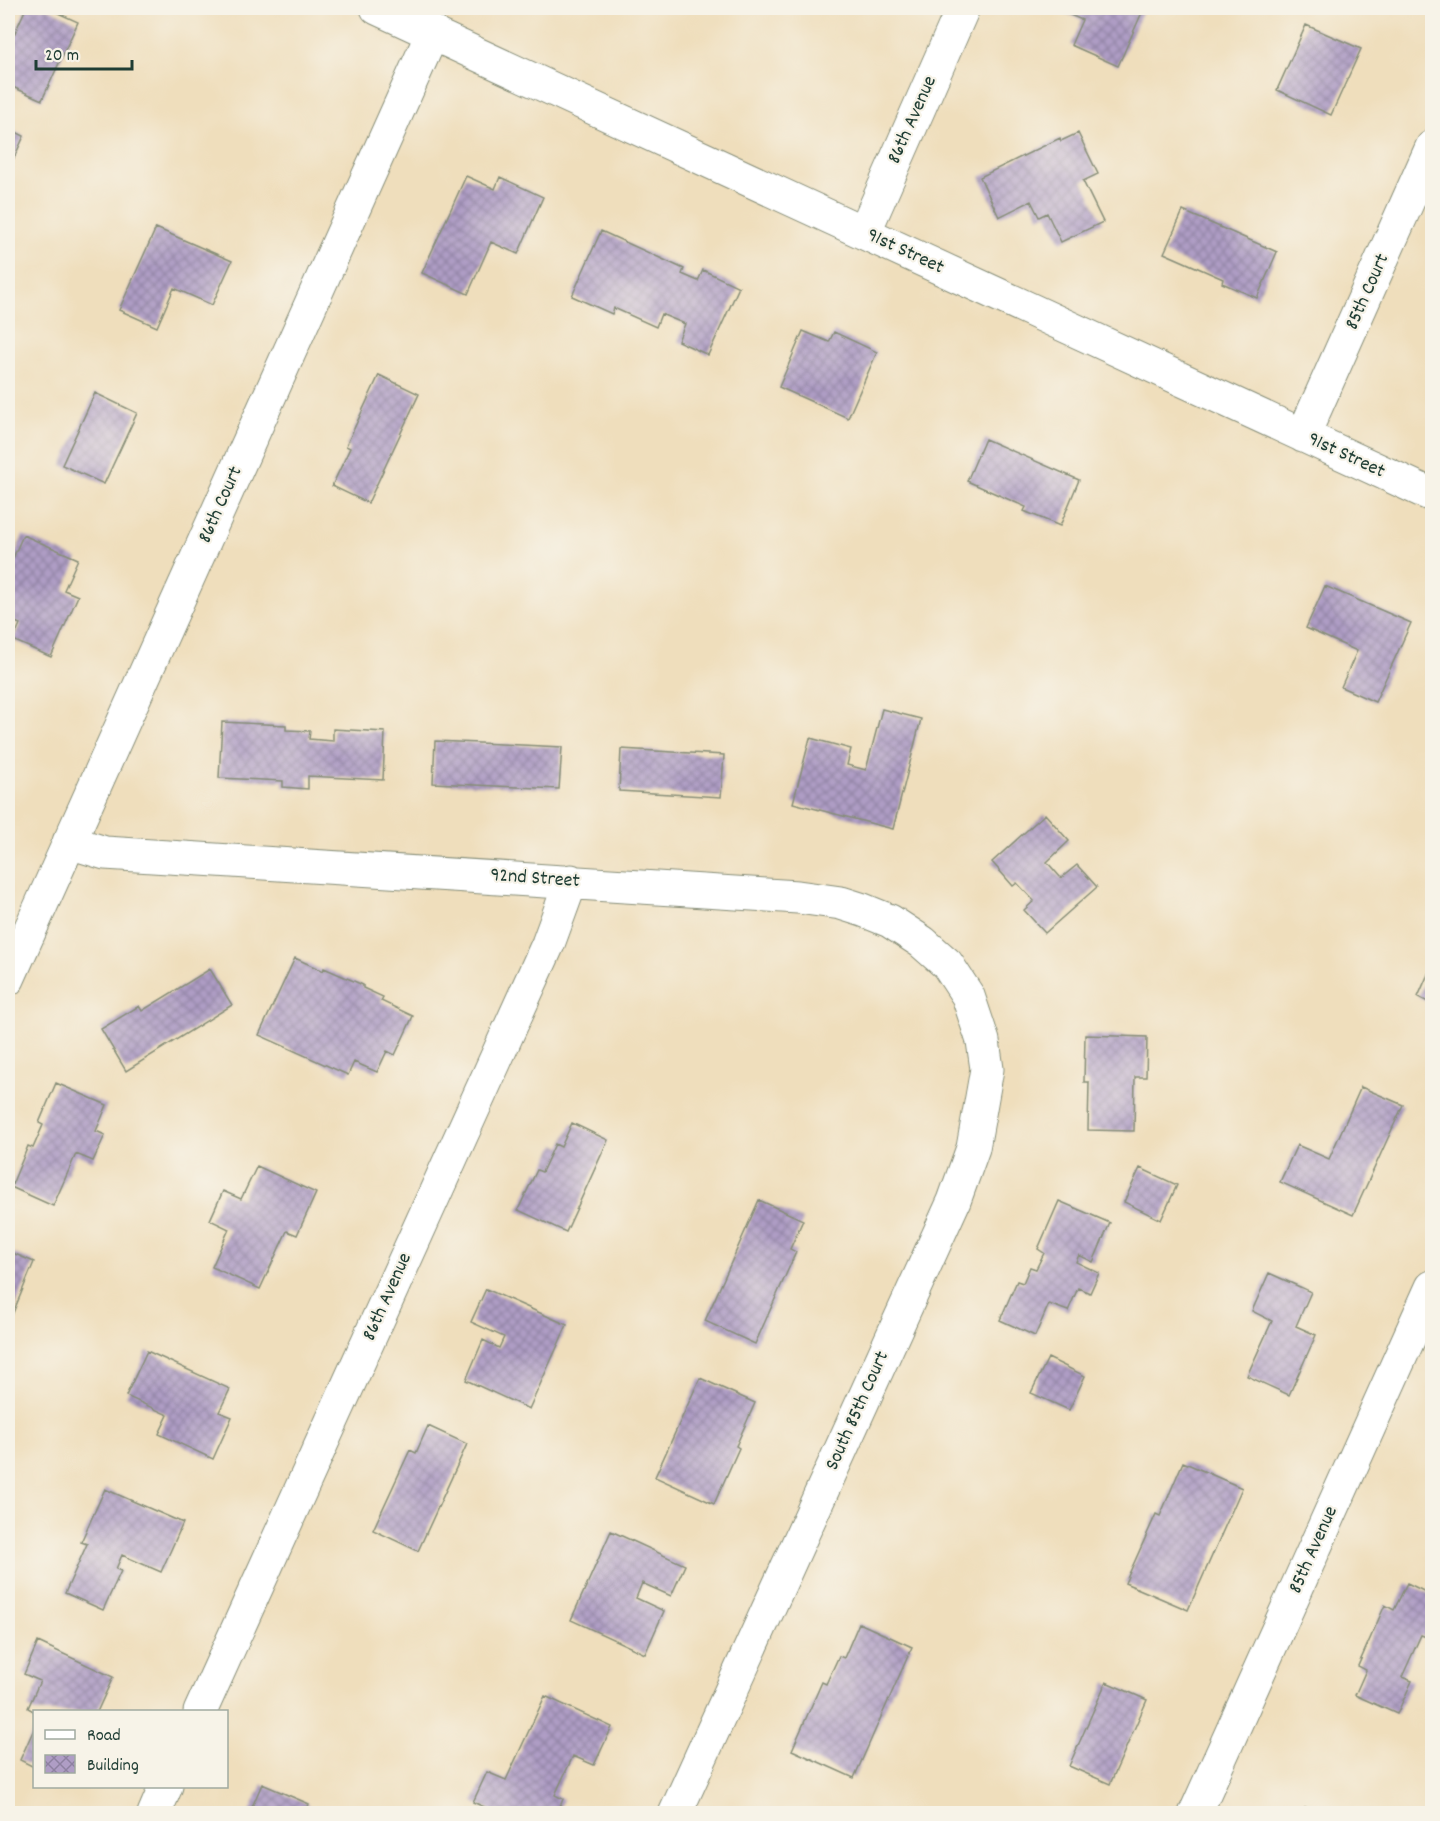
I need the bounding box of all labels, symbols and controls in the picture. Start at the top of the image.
scale bar [36,33,132,71]
text: 20 m [45,44,79,69]
street label: 86th Avenue [881,71,945,168]
street label: 91st Street [862,222,948,282]
street label: 85th Court [1339,249,1397,335]
street label: 91st Street [1303,426,1389,486]
street label: 86th Court [192,462,250,548]
street label: 92nd Street [489,862,581,896]
street label: 86th Avenue [356,1248,420,1345]
street label: South 85th Court [819,1347,897,1475]
street label: 85th Avenue [1282,1502,1346,1598]
legend [33,1710,228,1788]
text: Road [87,1724,121,1749]
text: Building [87,1754,139,1779]

